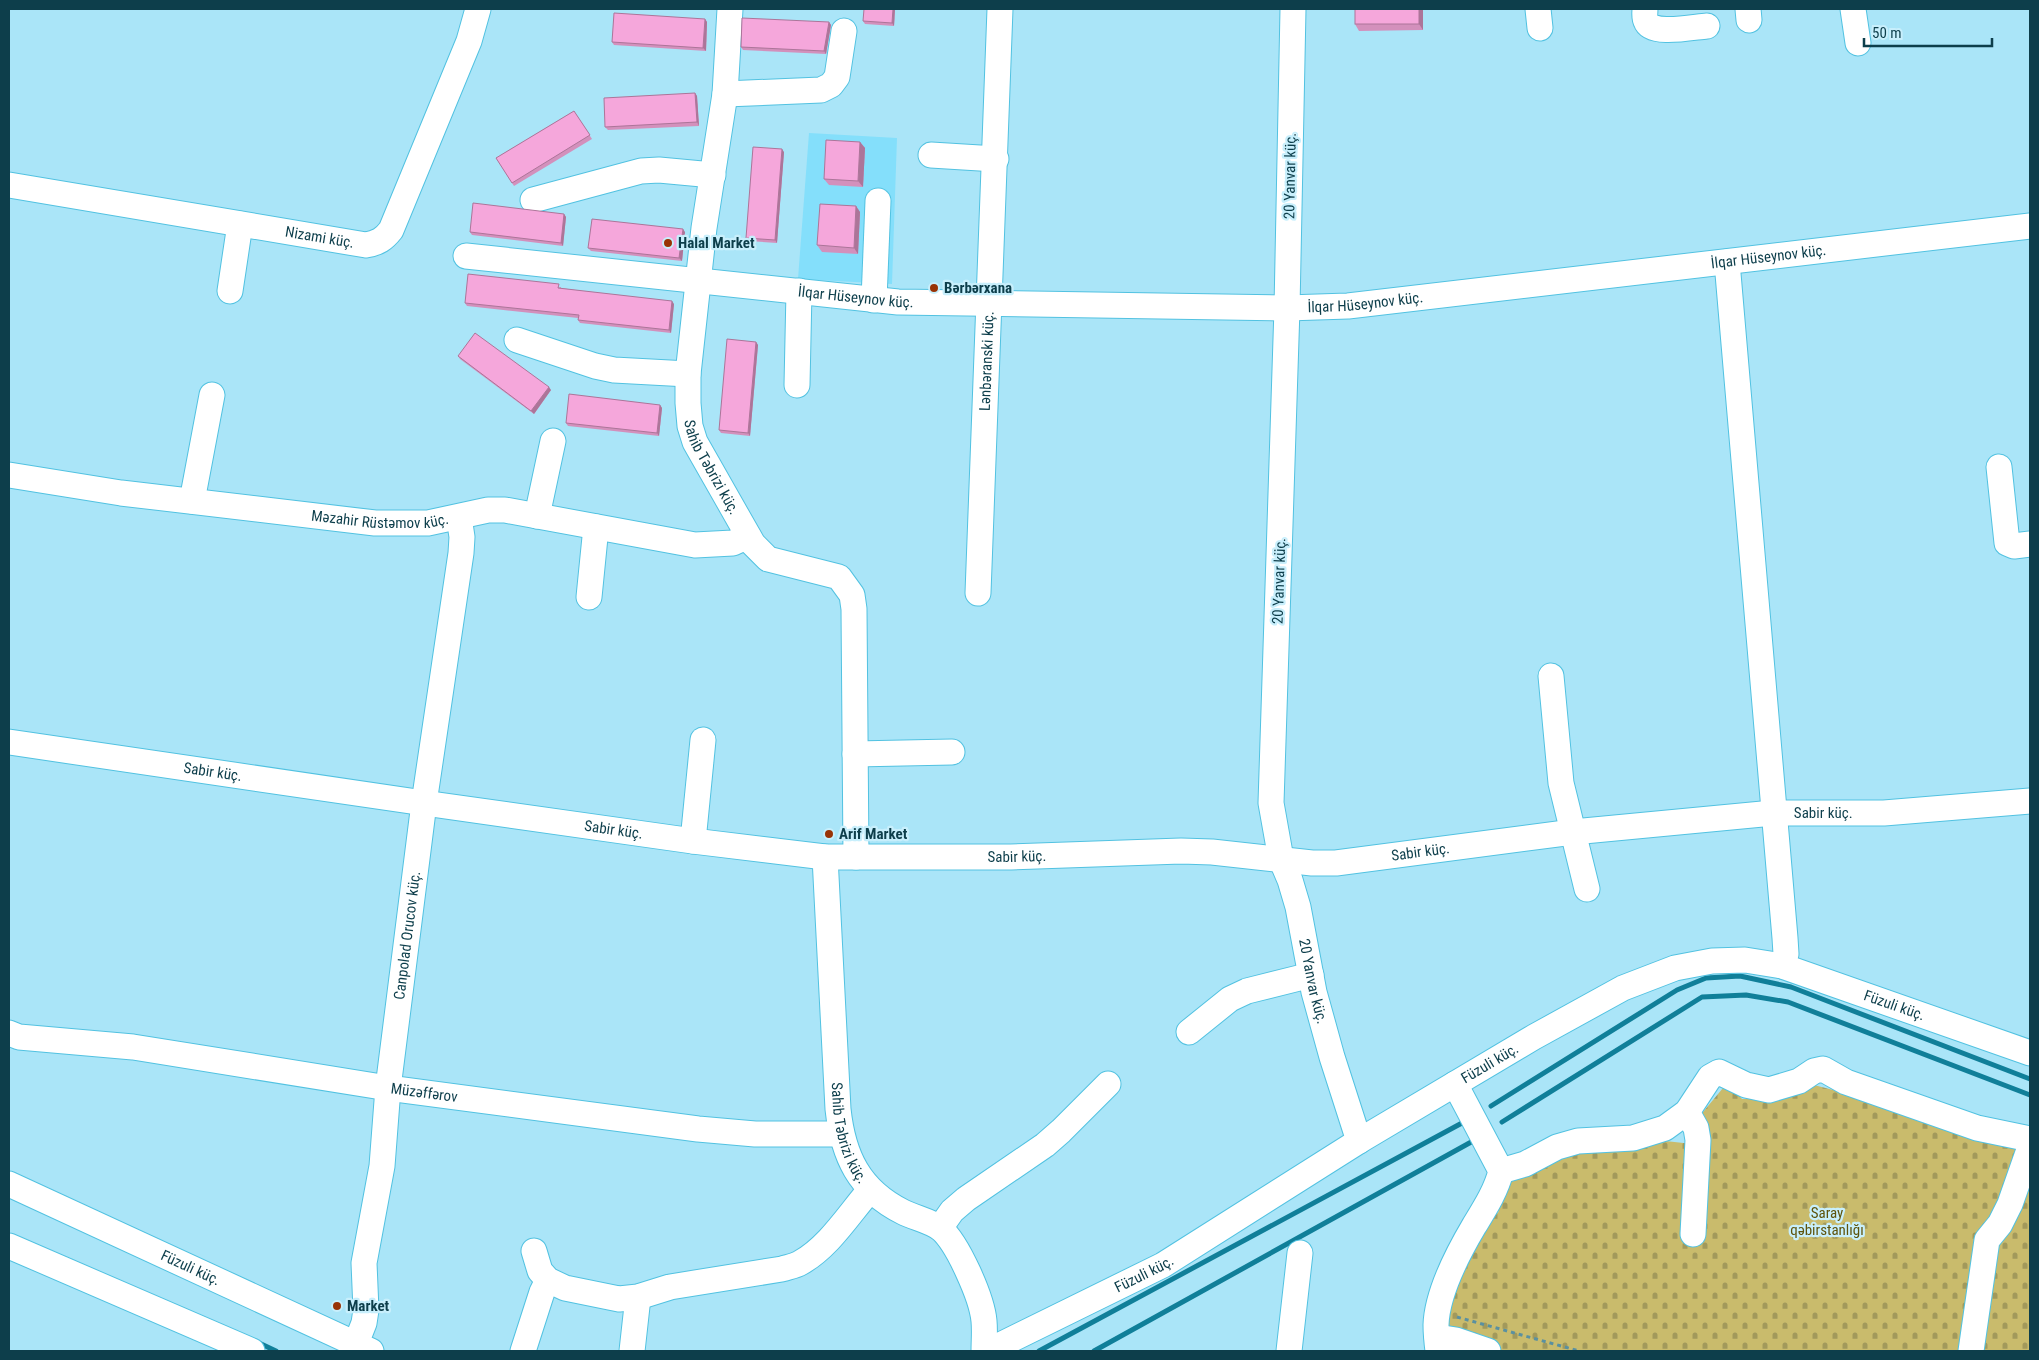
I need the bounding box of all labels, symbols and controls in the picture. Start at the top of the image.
scale bar [1864,15,1992,47]
text: 50 m [1872,24,1902,42]
street label: 20 Yanvar küç. [1280,133,1300,219]
street label: Nizami küç. [284,223,355,252]
place label: Halal Market [678,234,755,252]
marker: Halal Market [662,237,674,249]
street label: İlqar Hüseynov küç. [1710,241,1827,272]
place label: Bərbərxana [944,279,1012,297]
street label: İlqar Hüseynov küç. [797,282,914,311]
marker: Bərbərxana [928,282,940,294]
street label: İlqar Hüseynov küç. [1307,288,1424,316]
street label: Lənbəranski küç. [976,311,998,411]
street label: Sahib Təbrizi küç. [680,419,743,518]
street label: Məzahir Rüstəmov küç. [310,507,450,532]
street label: 20 Yanvar küç. [1268,537,1290,625]
street label: Sabir küç. [182,759,243,785]
street label: Sabir küç. [1794,804,1853,822]
street label: Sabir küç. [583,817,644,843]
place label: Arif Market [839,825,908,843]
marker: Arif Market [823,828,835,840]
street label: Sabir küç. [1390,839,1451,865]
street label: Sabir küç. [988,847,1047,866]
street label: Canpolad Orucov küç. [390,870,424,1001]
street label: 20 Yanvar küç. [1295,937,1331,1026]
street label: Füzuli küç. [1861,986,1927,1024]
street label: Füzuli küç. [1458,1039,1522,1087]
street label: Müzəffərov [390,1079,459,1106]
street label: Sahib Təbrizi küç. [828,1082,871,1187]
park label: Saray qəbirstanlığı [1790,1204,1864,1239]
street label: Füzuli küç. [158,1246,223,1289]
street label: Füzuli küç. [1112,1252,1177,1296]
place label: Market [347,1297,390,1315]
marker: Market [331,1300,343,1312]

